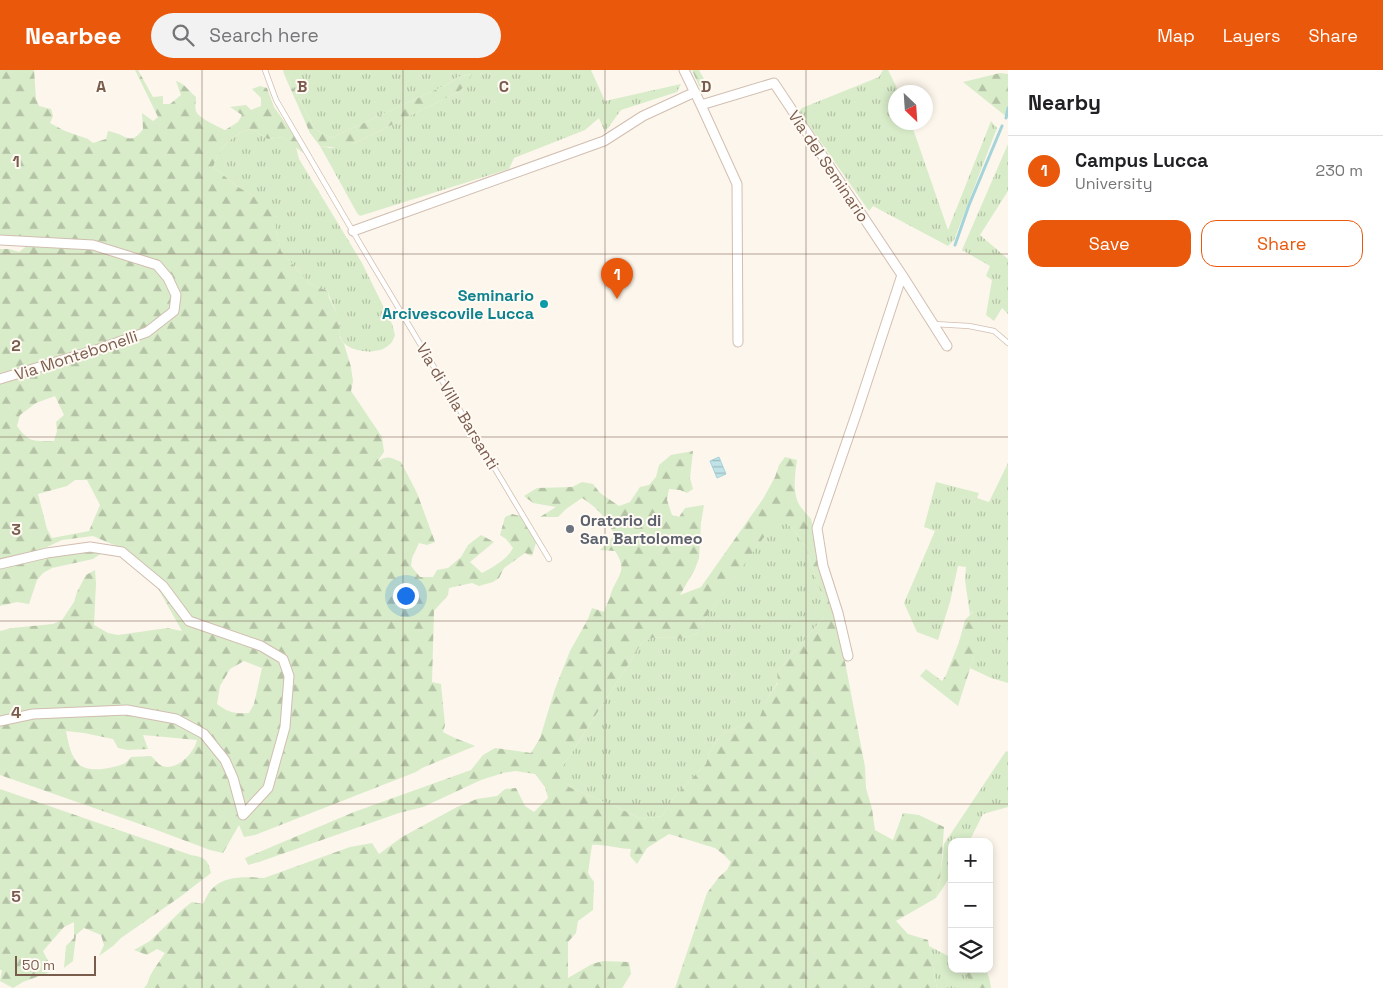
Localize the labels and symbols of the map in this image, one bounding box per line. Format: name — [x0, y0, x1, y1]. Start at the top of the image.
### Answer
text: A — [96, 76, 106, 97]
text: B — [297, 76, 307, 97]
text: C — [499, 76, 509, 97]
text: D — [701, 76, 711, 97]
north arrow — [888, 85, 933, 130]
street label: Via del Seminario — [783, 106, 874, 226]
text: 1 — [12, 151, 20, 172]
pin: 1 — [601, 258, 633, 299]
place label: Seminario Arcivescovile Lucca — [382, 285, 534, 324]
marker: Seminario Arcivescovile Lucca — [538, 298, 550, 310]
street label: Via Montebonelli — [12, 326, 140, 385]
text: 2 — [11, 335, 21, 356]
street label: Via di Villa Barsanti — [411, 339, 504, 474]
place label: Oratorio di San Bartolomeo — [580, 510, 703, 549]
text: 3 — [11, 519, 21, 540]
marker: Oratorio di San Bartolomeo — [564, 523, 576, 535]
your location — [393, 583, 419, 609]
text: 4 — [11, 702, 21, 723]
text: 5 — [11, 886, 21, 907]
scale bar — [15, 953, 96, 976]

